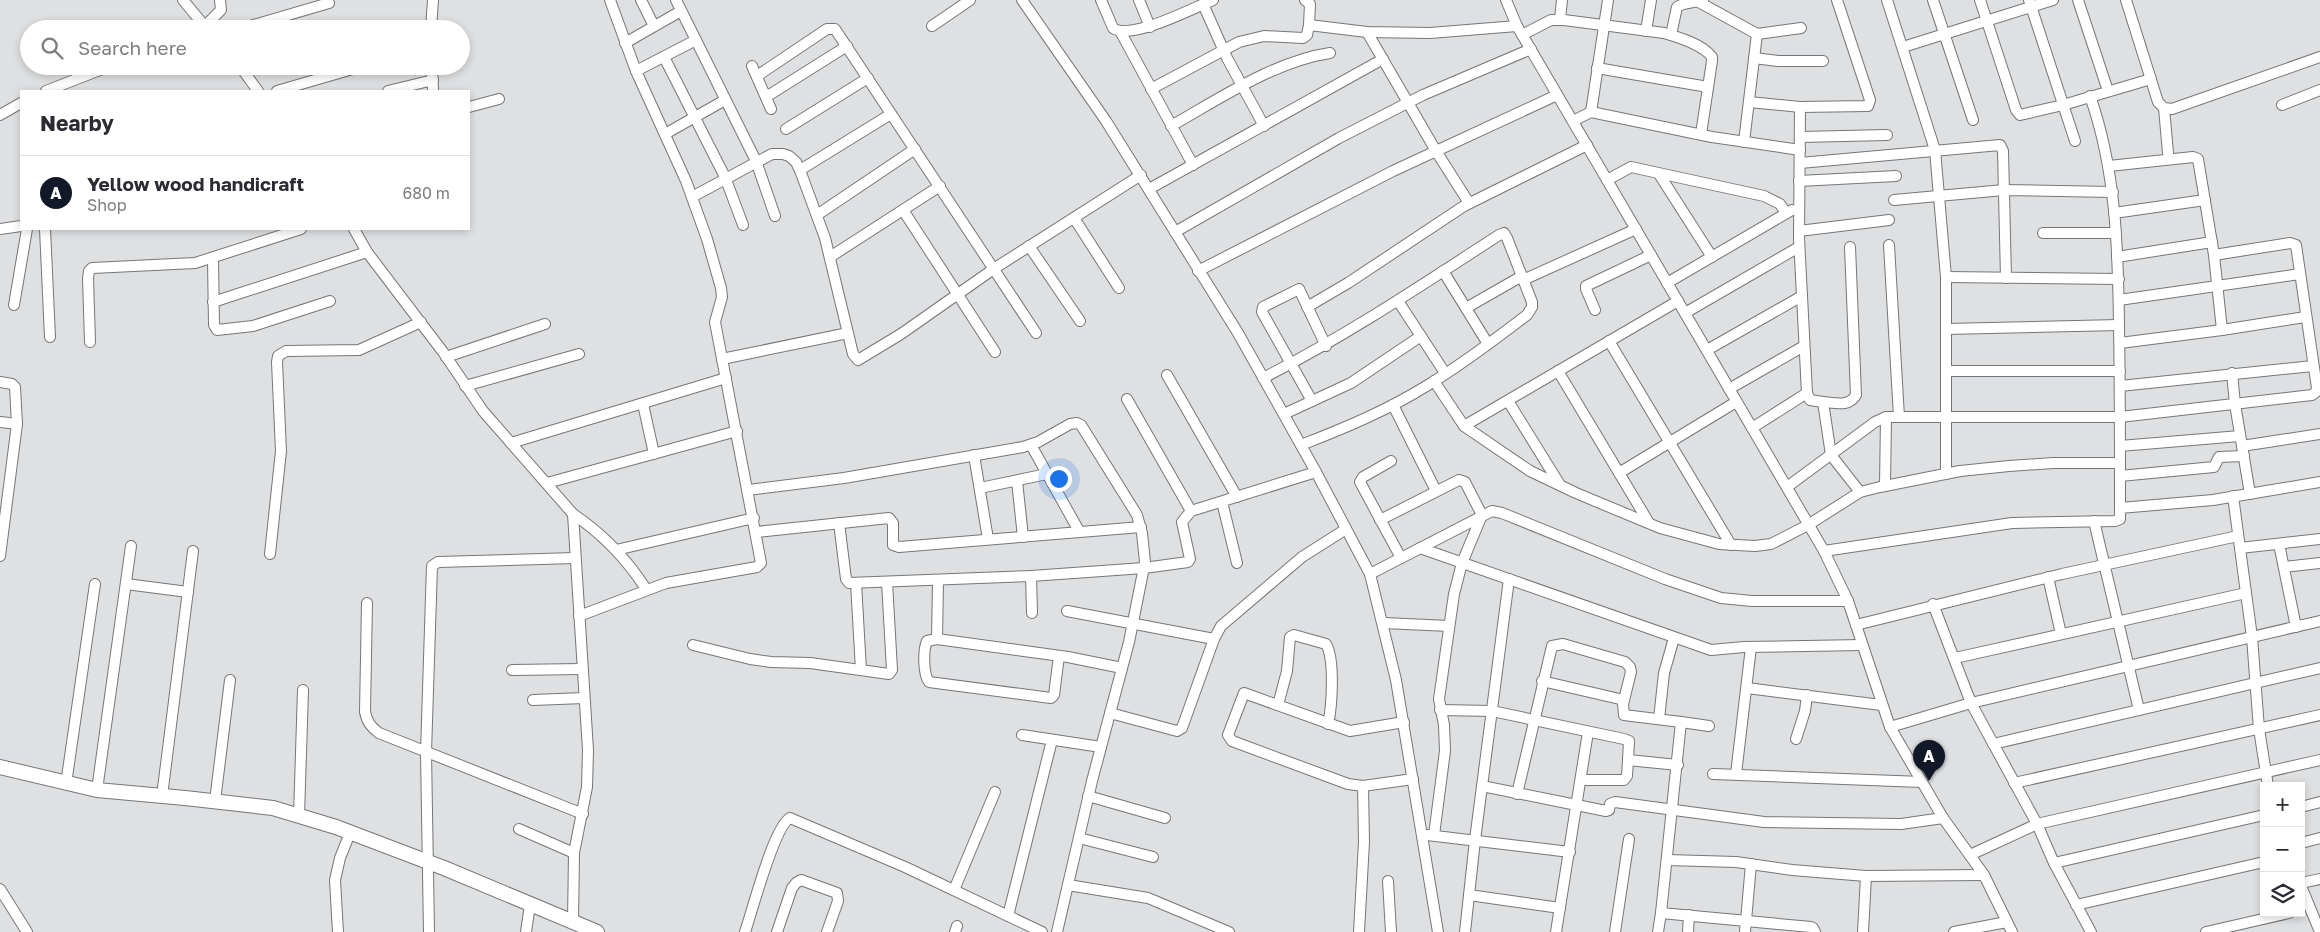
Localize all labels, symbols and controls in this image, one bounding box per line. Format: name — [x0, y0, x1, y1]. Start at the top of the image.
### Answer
search box — [20, 20, 470, 75]
icon: search — [38, 34, 66, 62]
text: Search here — [78, 36, 187, 59]
text: Nearby — [40, 110, 114, 136]
text: Yellow wood handicraft — [87, 172, 304, 195]
text: A — [50, 183, 62, 203]
text: 680 m — [402, 183, 450, 203]
text: Shop — [87, 195, 127, 215]
your location — [1046, 466, 1072, 492]
pin: A — [1913, 740, 1945, 781]
map controls — [2260, 782, 2305, 917]
button: + — [2260, 782, 2305, 827]
button: − — [2260, 827, 2305, 872]
button: layers — [2260, 872, 2305, 917]

